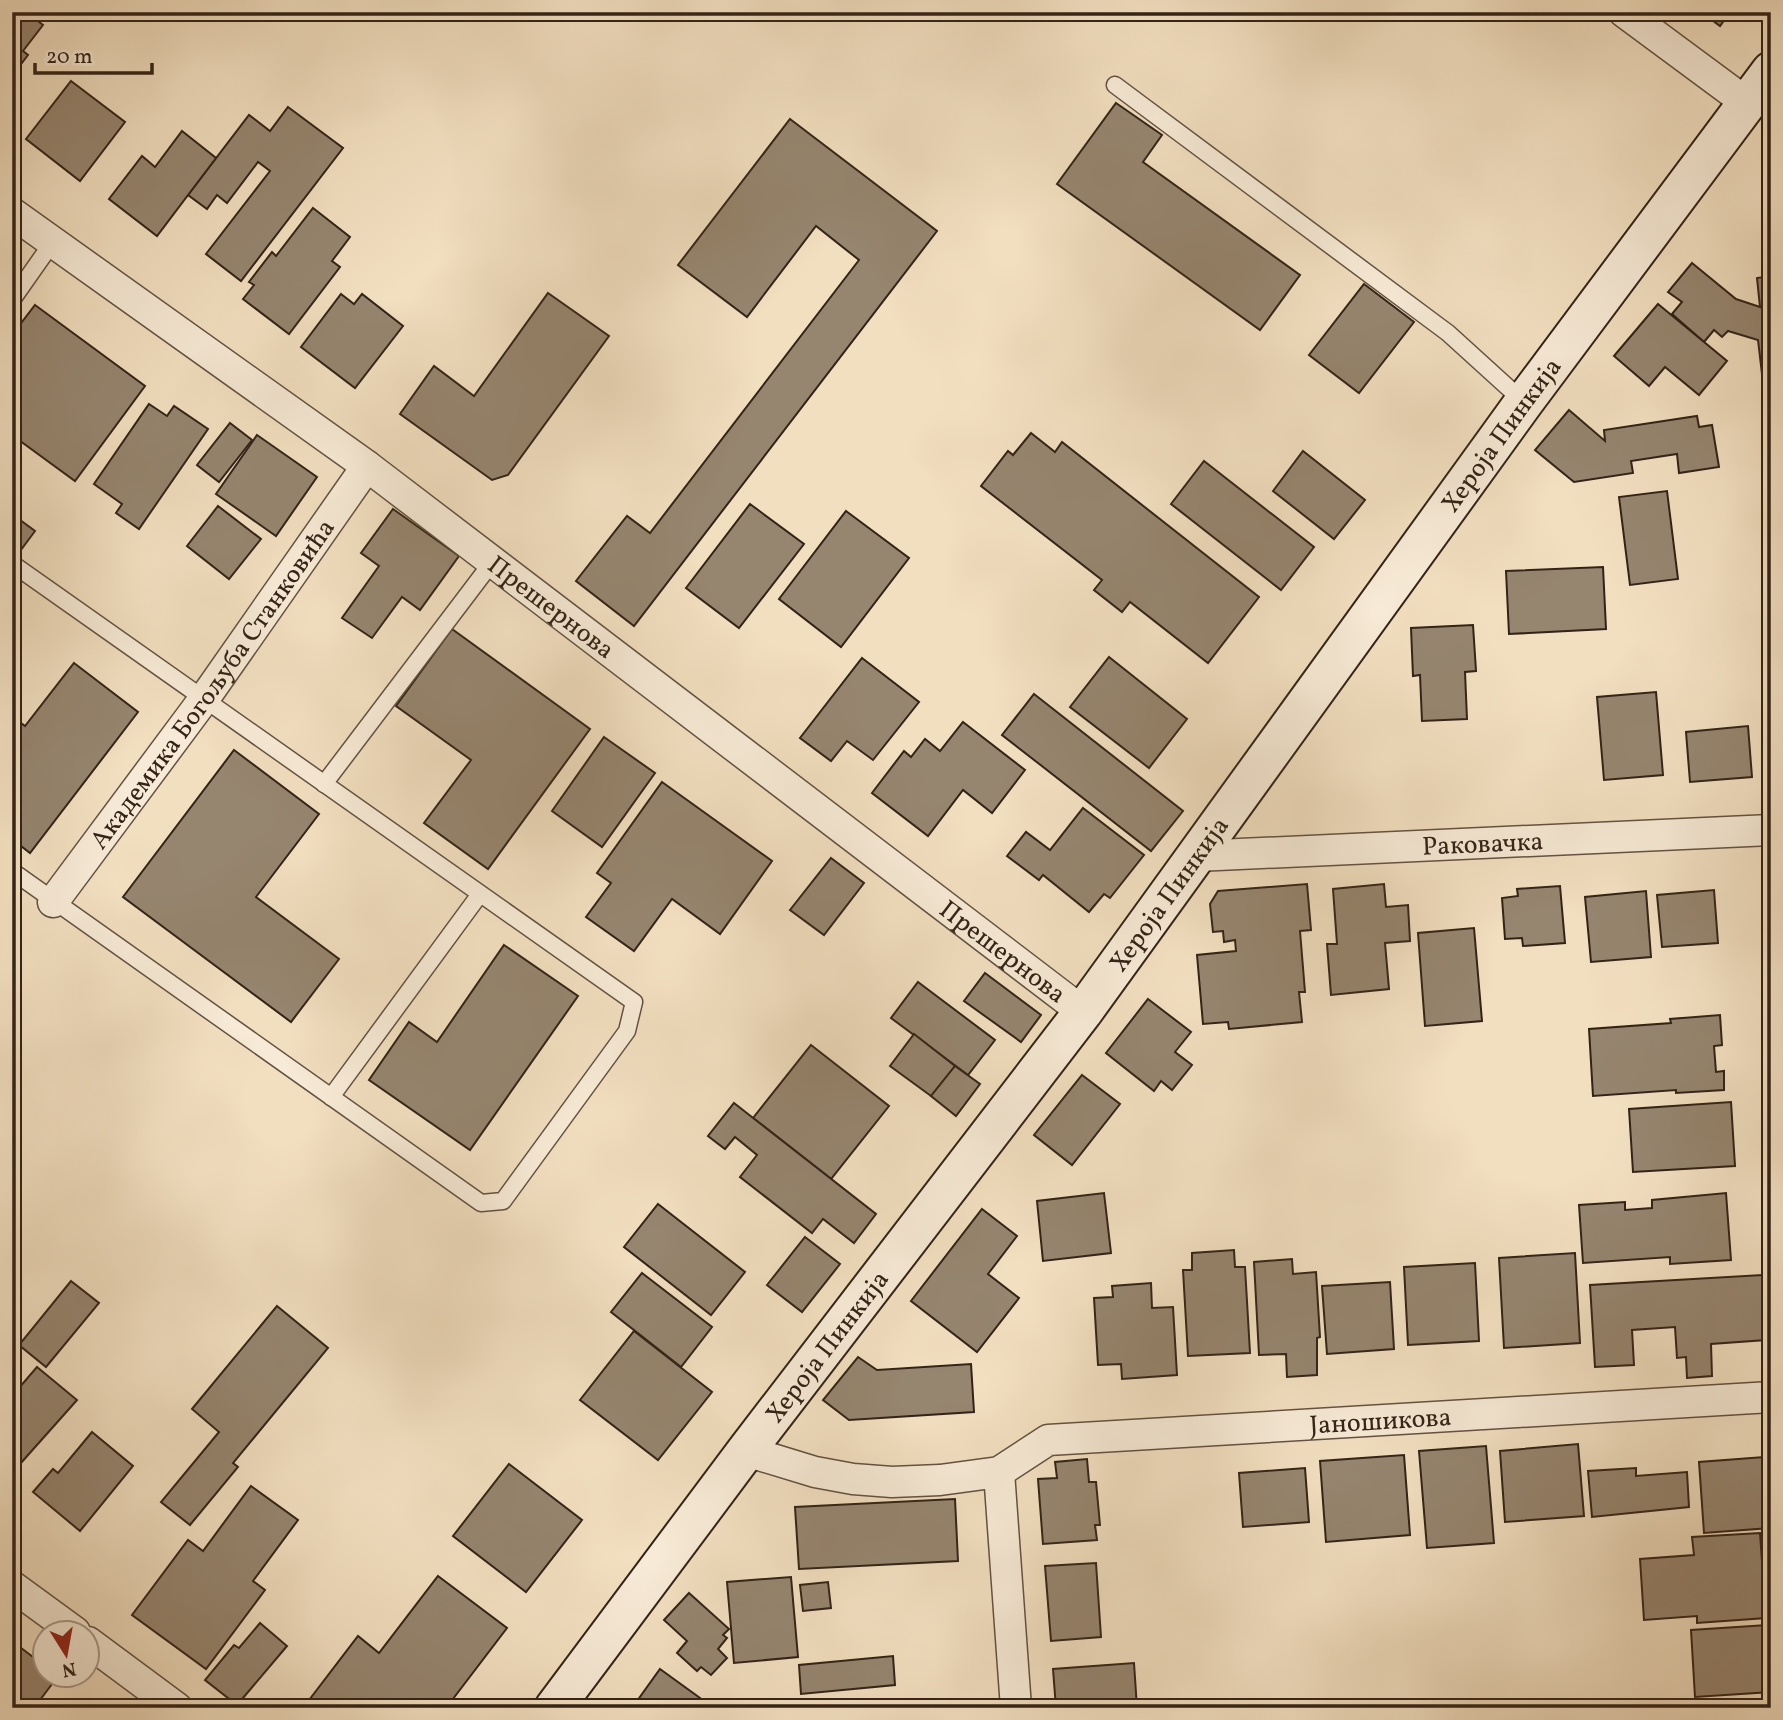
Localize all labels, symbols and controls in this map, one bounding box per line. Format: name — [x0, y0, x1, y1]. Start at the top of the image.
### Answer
scale bar — [35, 32, 152, 76]
text: 20 m — [46, 43, 92, 72]
street label: Хероја Пинкија — [1434, 351, 1571, 521]
street label: Академика Богољуба Станковића — [82, 512, 344, 857]
street label: Прешернова — [479, 548, 621, 668]
street label: Хероја Пинкија — [1102, 810, 1238, 980]
street label: Раковачка — [1421, 824, 1544, 866]
street label: Прешернова — [931, 893, 1073, 1013]
street label: Хероја Пинкија — [758, 1264, 898, 1431]
street label: Јаношикова — [1309, 1400, 1453, 1444]
north arrow — [32, 1618, 102, 1688]
text: N — [59, 1655, 78, 1683]

